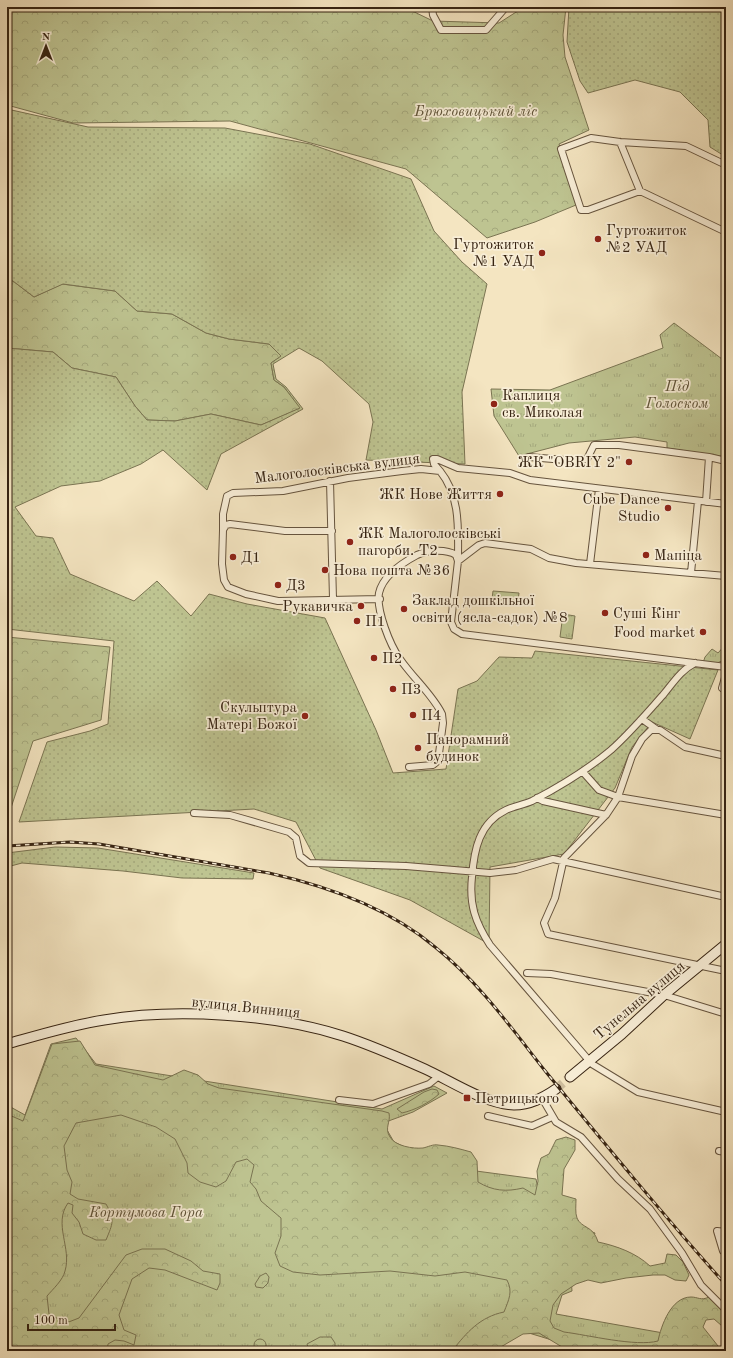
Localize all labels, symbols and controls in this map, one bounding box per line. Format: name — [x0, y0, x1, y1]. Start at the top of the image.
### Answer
north arrow — [26, 26, 66, 66]
text: N — [42, 32, 51, 43]
park label: Брюховицький ліс — [414, 105, 537, 120]
place label: Гуртожиток №2 УАД — [606, 224, 687, 256]
marker: Гуртожиток №2 УАД — [593, 234, 603, 244]
place label: Гуртожиток №1 УАД — [453, 238, 534, 270]
marker: Гуртожиток №1 УАД — [537, 248, 547, 258]
park label: Під Голоском — [644, 380, 709, 412]
place label: Каплиця св. Миколая — [502, 389, 583, 421]
marker: Каплиця св. Миколая — [489, 399, 499, 409]
street label: Малоголосківська вулиця — [254, 452, 421, 487]
place label: ЖК "OBRIY 2" — [518, 456, 621, 471]
marker: ЖК "OBRIY 2" — [624, 457, 634, 467]
place label: ЖК Нове Життя — [379, 488, 492, 503]
marker: ЖК Нове Життя — [495, 489, 505, 499]
place label: Cube Dance Studio — [583, 493, 660, 525]
marker: Cube Dance Studio — [663, 503, 673, 513]
place label: ЖК Малоголосківські пагорби. Т2 — [358, 527, 501, 559]
marker: ЖК Малоголосківські пагорби. Т2 — [345, 537, 355, 547]
place label: Мапіца — [654, 549, 702, 564]
marker: Мапіца — [641, 550, 651, 560]
place label: Д1 — [241, 551, 261, 566]
marker: Д1 — [228, 552, 238, 562]
place label: Нова пошта №36 — [333, 564, 450, 579]
marker: Нова пошта №36 — [320, 565, 330, 575]
place label: Д3 — [286, 579, 306, 594]
marker: Д3 — [273, 580, 283, 590]
place label: Заклад дошкільної освіти (ясла-садок) №8 — [412, 594, 568, 626]
place label: Рукавичка — [282, 600, 354, 615]
marker: Рукавичка — [356, 601, 366, 611]
marker: Заклад дошкільної освіти (ясла-садок) №8 — [399, 604, 409, 614]
place label: Суші Кінг — [613, 607, 680, 622]
marker: Суші Кінг — [600, 608, 610, 618]
place label: П1 — [365, 615, 386, 630]
marker: П1 — [352, 616, 362, 626]
place label: Food market — [614, 626, 695, 641]
marker: Food market — [698, 627, 708, 637]
place label: П2 — [382, 652, 403, 667]
marker: П2 — [369, 653, 379, 663]
place label: П3 — [401, 683, 422, 698]
marker: П3 — [388, 684, 398, 694]
place label: Скульптура Матері Божої — [207, 701, 298, 733]
place label: П4 — [421, 709, 442, 724]
marker: П4 — [408, 710, 418, 720]
marker: Скульптура Матері Божої — [300, 711, 310, 721]
place label: Панорамний будинок — [426, 733, 509, 765]
marker: Панорамний будинок — [413, 743, 423, 753]
street label: Тунельна вулиця — [592, 959, 688, 1043]
street label: вулиця Винниця — [191, 995, 301, 1022]
place label: Петрицького — [475, 1092, 559, 1107]
marker: Петрицького — [462, 1093, 472, 1103]
park label: Кортумова Гора — [88, 1206, 203, 1221]
scale bar — [28, 1306, 115, 1332]
text: 100 m — [34, 1315, 68, 1327]

